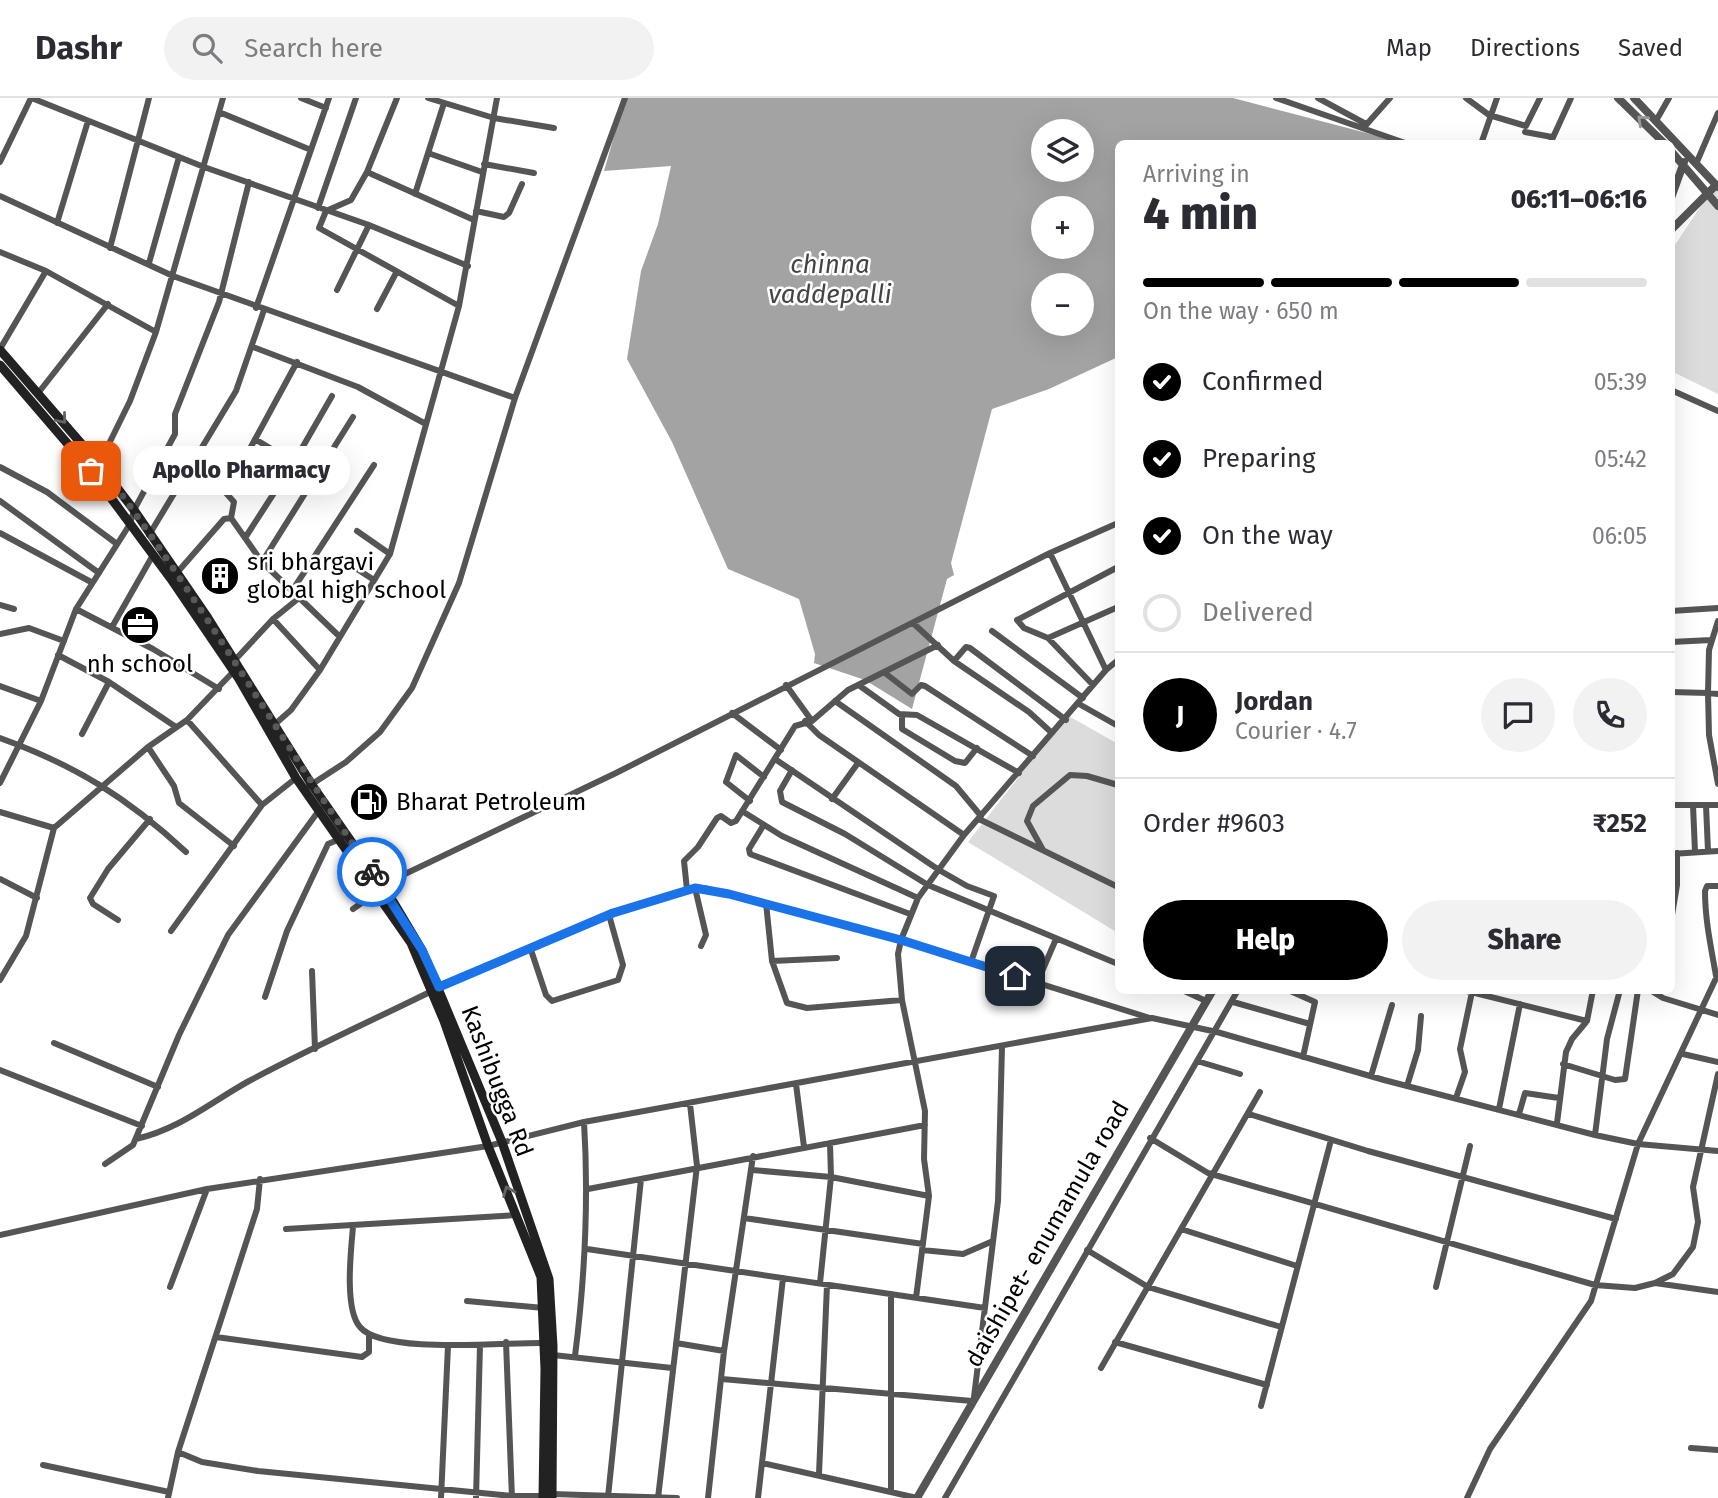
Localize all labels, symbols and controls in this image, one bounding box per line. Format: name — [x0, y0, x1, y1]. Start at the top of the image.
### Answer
search box — [164, 17, 654, 80]
text: Dashr — [35, 28, 122, 68]
icon: search — [188, 29, 226, 67]
text: Search here — [244, 33, 383, 64]
text: Map — [1386, 34, 1432, 62]
text: Directions — [1470, 34, 1580, 62]
text: Saved — [1618, 34, 1683, 62]
one-way arrow — [1637, 116, 1650, 129]
map controls — [1031, 119, 1094, 336]
button: layers — [1031, 119, 1094, 182]
text: Arriving in — [1143, 160, 1250, 188]
text: 06:11–06:16 — [1511, 184, 1647, 215]
text: 4 min — [1143, 186, 1258, 241]
button: + — [1031, 196, 1094, 259]
water label: chinna vaddepalli — [768, 249, 892, 310]
button: − — [1031, 273, 1094, 336]
text: On the way · 650 m — [1143, 297, 1339, 325]
icon: check — [1143, 363, 1181, 401]
text: Confirmed — [1202, 366, 1323, 397]
text: 05:39 — [1594, 368, 1647, 396]
one-way arrow — [54, 411, 66, 424]
icon: check — [1143, 440, 1181, 478]
pin — [61, 441, 121, 501]
text: Preparing — [1202, 443, 1315, 474]
text: 05:42 — [1594, 445, 1647, 473]
callout: Apollo Pharmacy — [133, 446, 350, 496]
icon: bag — [72, 452, 110, 490]
text: Apollo Pharmacy — [153, 456, 330, 484]
icon: check — [1143, 517, 1181, 555]
text: On the way — [1202, 520, 1333, 551]
text: 06:05 — [1592, 522, 1647, 550]
place label: sri bhargavi global high school — [247, 548, 446, 604]
building icon: sri bhargavi global high school — [199, 555, 241, 597]
text: Delivered — [1202, 597, 1314, 628]
office icon: nh school — [119, 604, 161, 646]
place label: nh school — [87, 650, 193, 678]
button: chat — [1481, 678, 1555, 752]
button: phone — [1573, 678, 1647, 752]
text: Jordan — [1235, 686, 1313, 717]
text: J — [1176, 700, 1184, 731]
text: Courier · 4.7 — [1235, 717, 1357, 745]
fuel station icon: Bharat Petroleum — [348, 781, 390, 823]
place label: Bharat Petroleum — [396, 788, 586, 816]
text: Order #9603 — [1143, 808, 1285, 839]
text: ₹252 — [1592, 808, 1647, 839]
courier — [337, 837, 407, 907]
icon: bike — [353, 853, 391, 891]
button: Help — [1143, 900, 1388, 980]
button: Share — [1402, 900, 1647, 980]
pin — [985, 946, 1045, 1006]
icon: home — [996, 957, 1034, 995]
street label: Kashibugga Rd — [455, 1002, 539, 1160]
street label: daishipet- enumamula road — [959, 1096, 1135, 1372]
one-way arrow — [502, 1186, 516, 1198]

